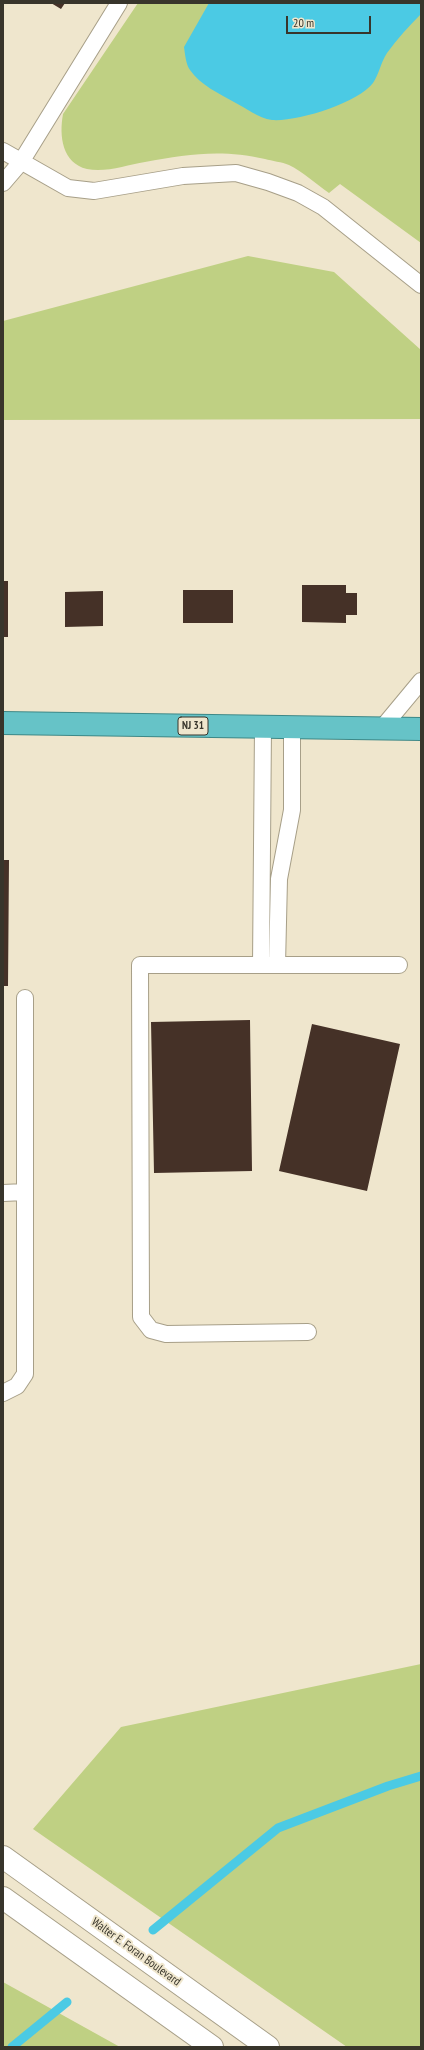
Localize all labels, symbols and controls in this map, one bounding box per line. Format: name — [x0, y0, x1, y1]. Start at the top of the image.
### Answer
scale bar — [288, 8, 373, 34]
text: 20 m — [293, 15, 314, 30]
road number: NJ 31 — [178, 717, 208, 735]
street label: Walter E. Foran Boulevard — [89, 1915, 183, 1989]

